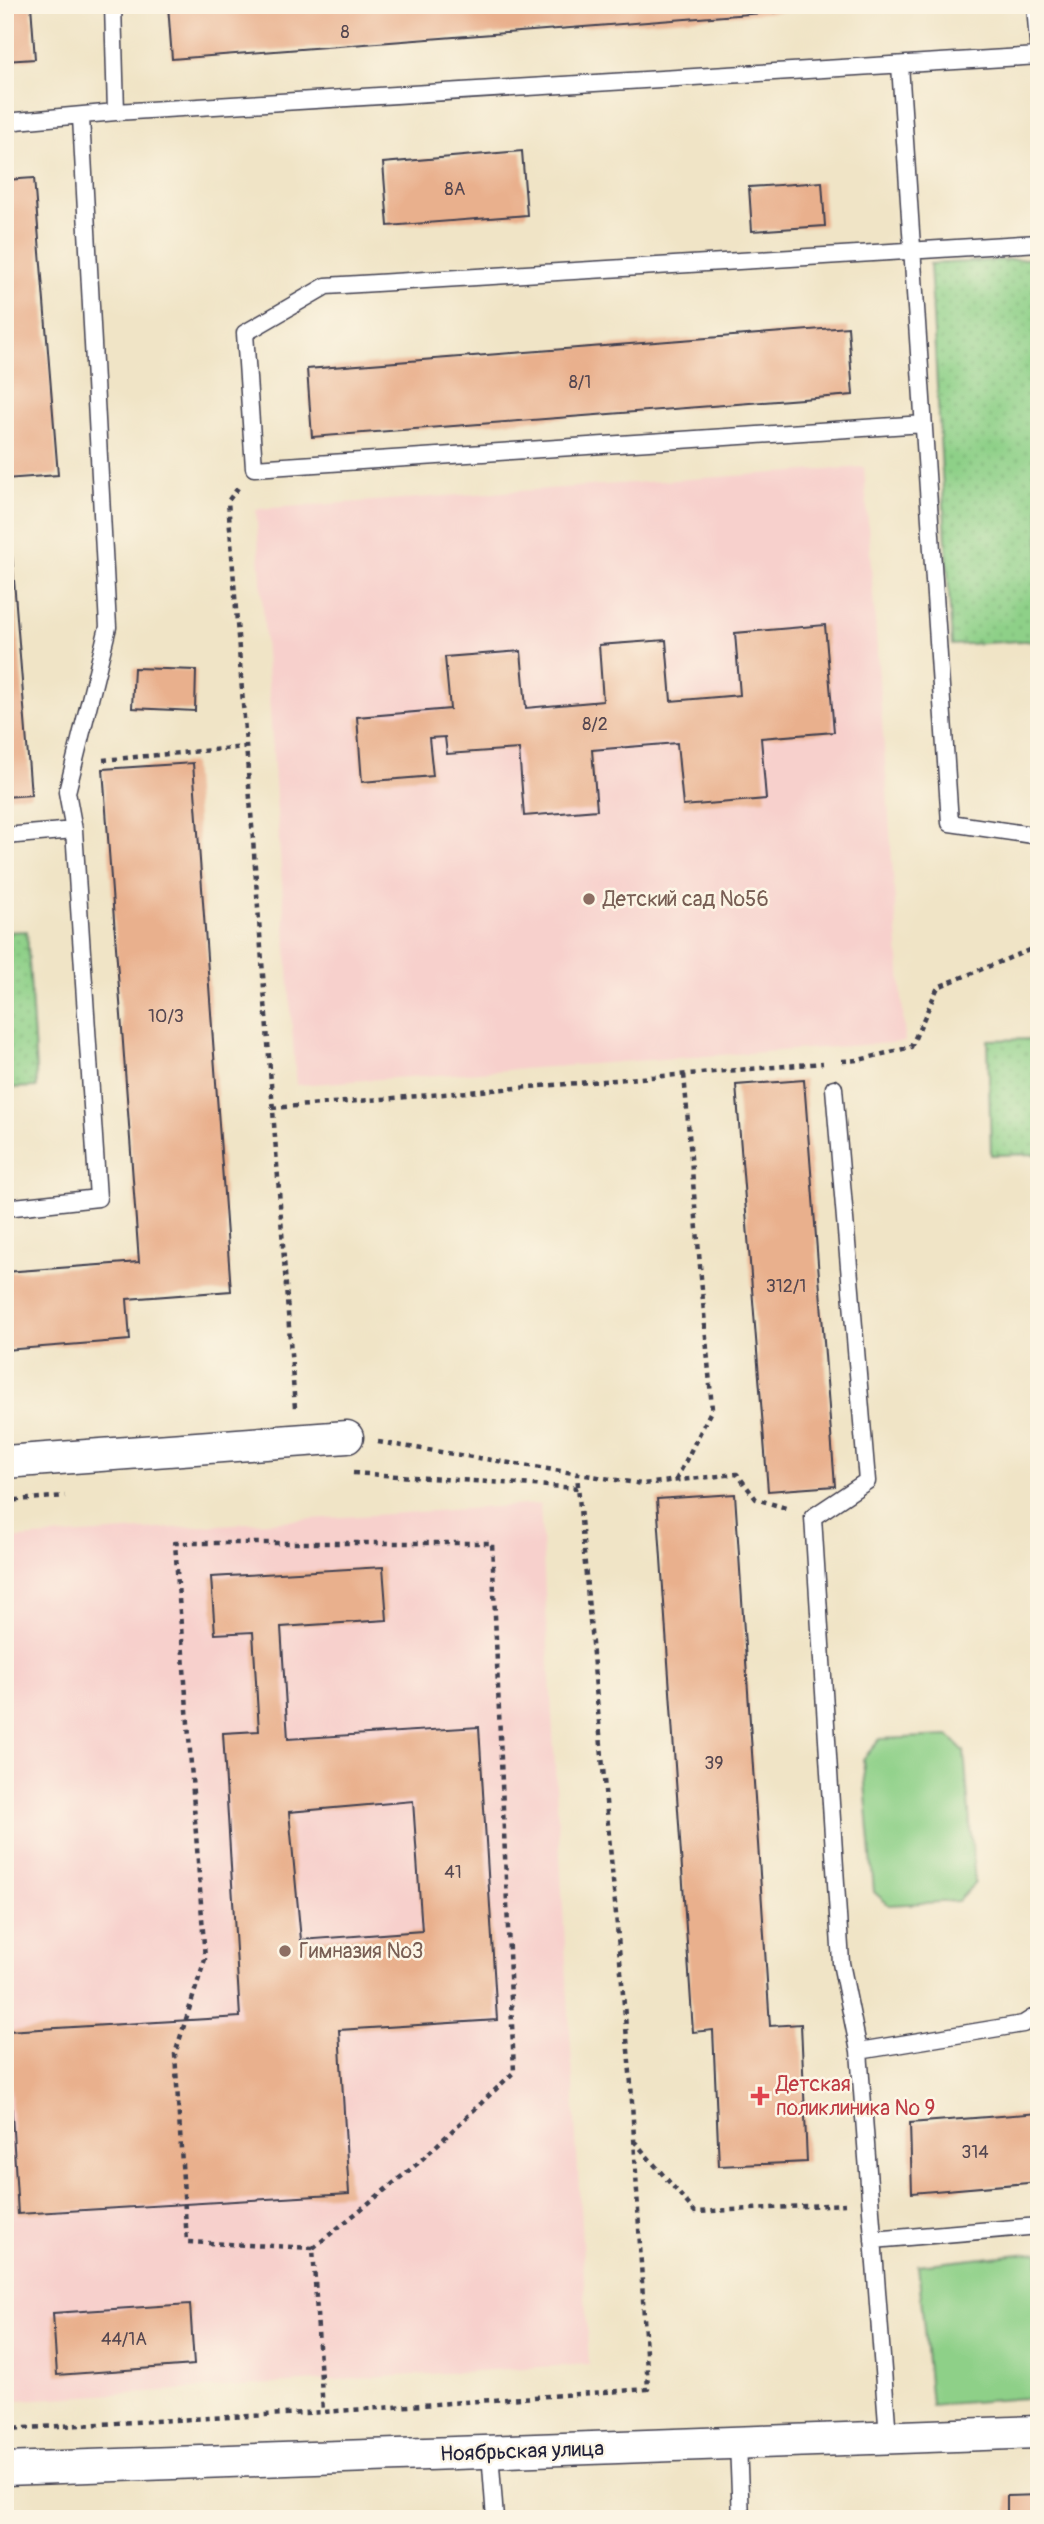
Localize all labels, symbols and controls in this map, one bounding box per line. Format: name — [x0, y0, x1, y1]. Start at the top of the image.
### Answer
house number: 8 — [340, 21, 350, 44]
house number: 8А — [445, 178, 466, 201]
house number: 8/1 — [569, 371, 591, 394]
house number: 8/2 — [582, 713, 608, 736]
place label: Детский сад №56 — [602, 886, 769, 913]
marker: Детский сад №56 — [581, 891, 597, 907]
house number: 10/3 — [148, 1005, 184, 1028]
house number: 312/1 — [766, 1275, 806, 1298]
house number: 39 — [704, 1752, 724, 1775]
house number: 41 — [444, 1861, 462, 1884]
place label: Гимназия №3 — [299, 1938, 424, 1965]
marker: Гимназия №3 — [277, 1943, 293, 1959]
place label: Детская поликлиника № 9 — [775, 2071, 935, 2122]
marker: Детская поликлиника № 9 — [750, 2086, 770, 2106]
house number: 314 — [961, 2141, 989, 2164]
house number: 44/1А — [101, 2328, 147, 2351]
street label: Ноябрьская улица — [440, 2435, 604, 2468]

